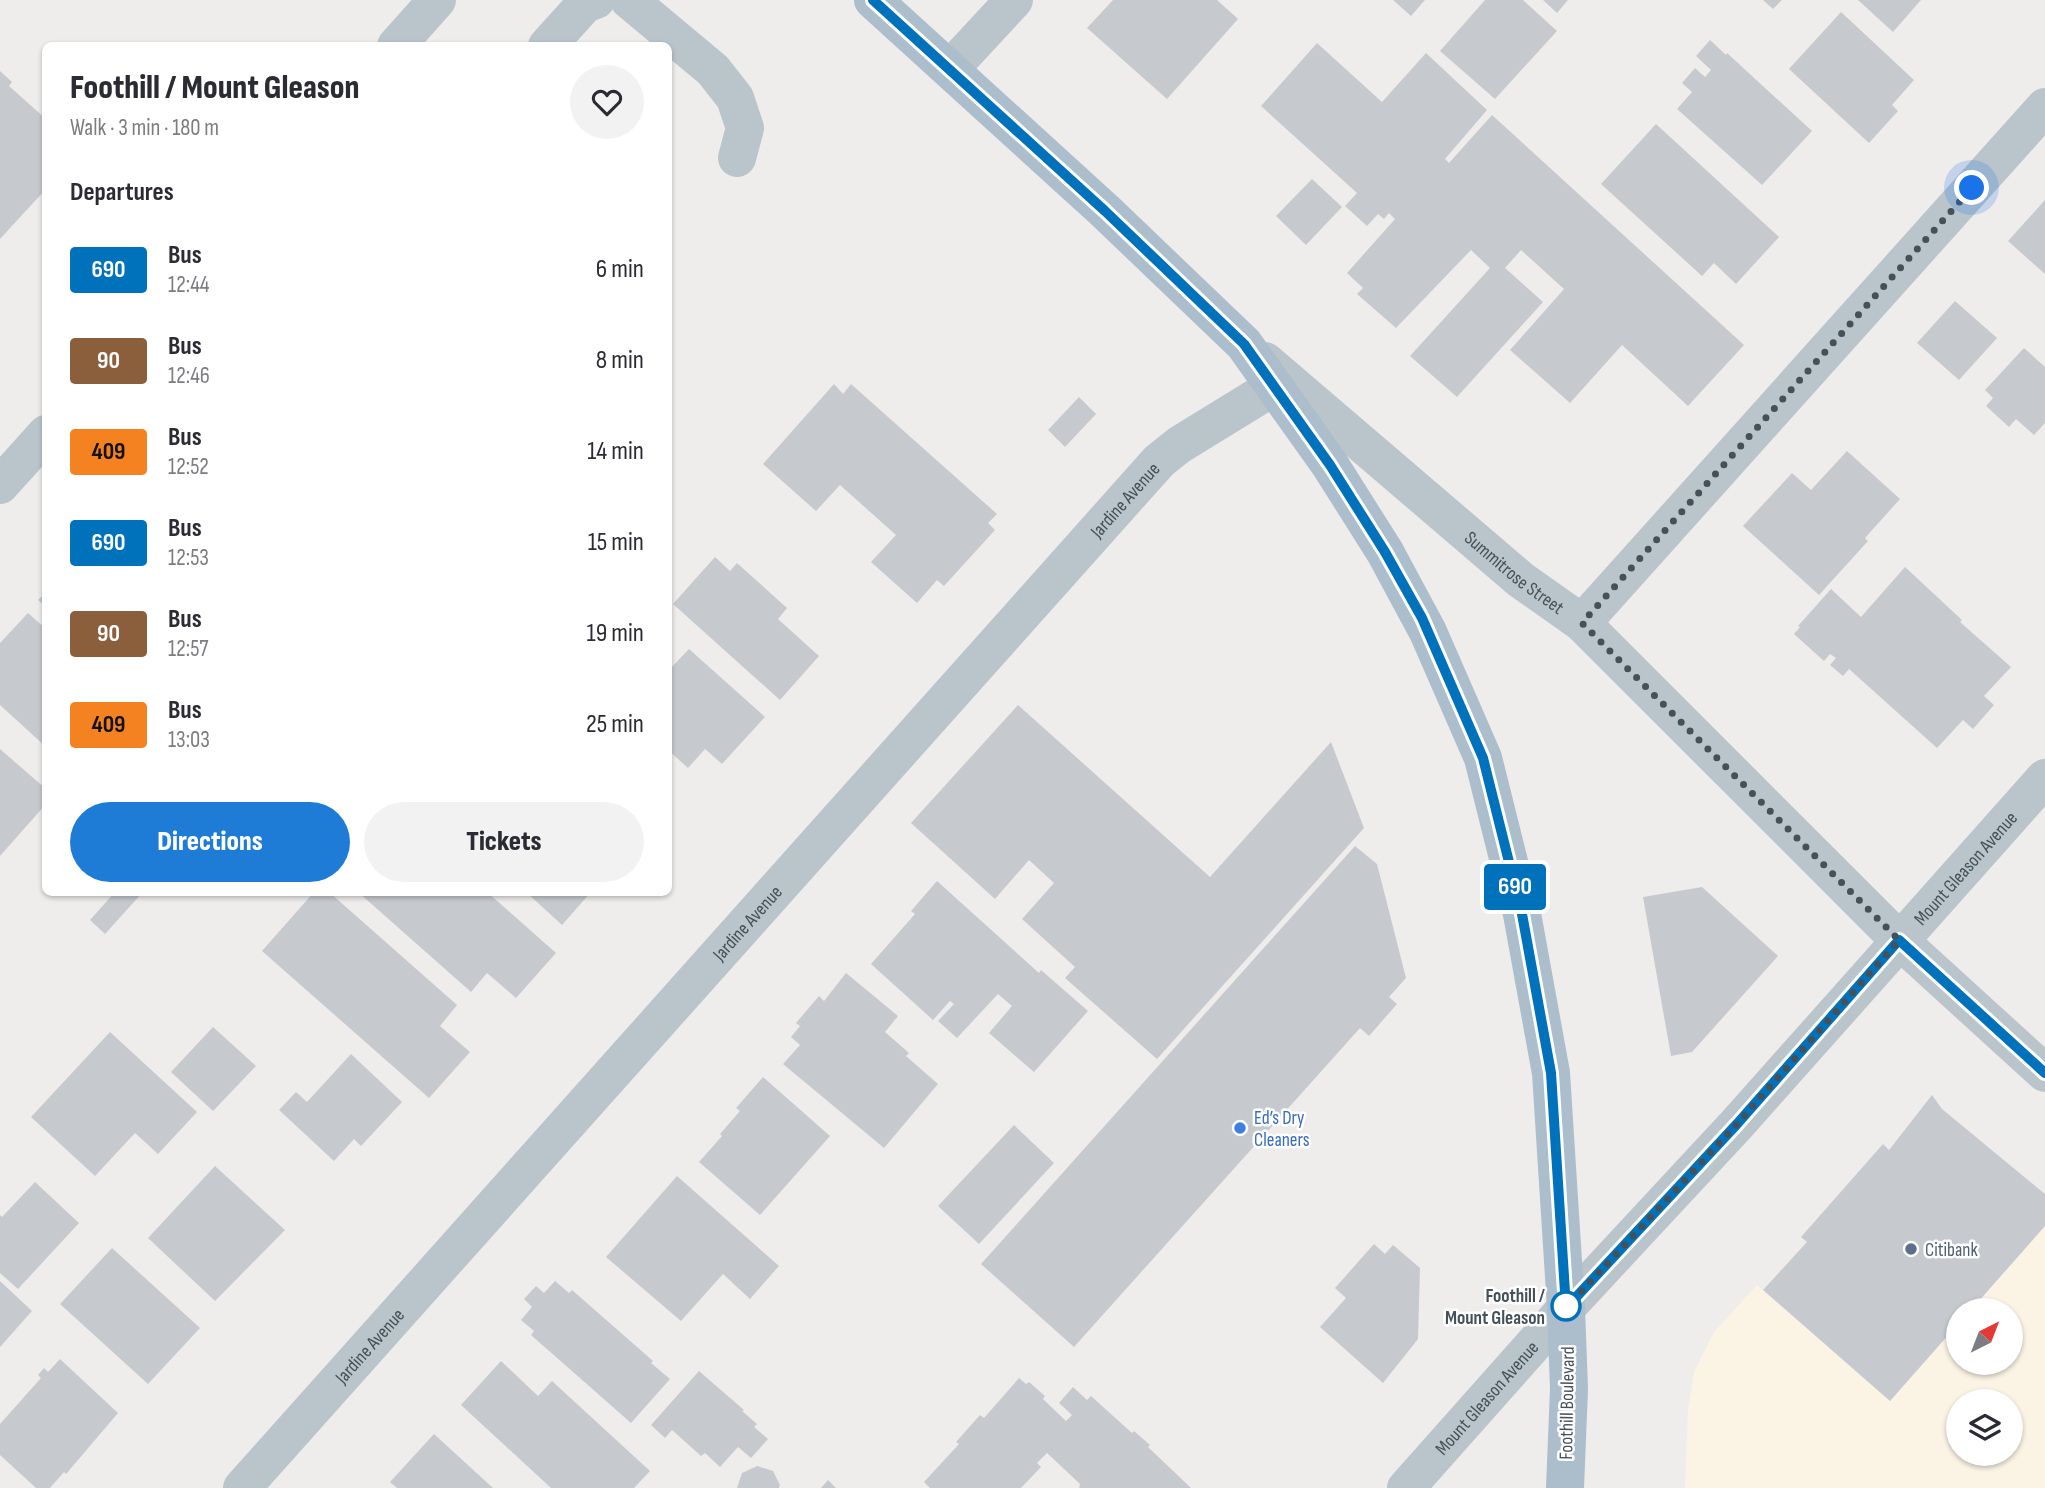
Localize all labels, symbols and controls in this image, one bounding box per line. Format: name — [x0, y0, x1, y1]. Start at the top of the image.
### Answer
button: heart — [570, 65, 644, 139]
text: Foothill / Mount Gleason — [70, 68, 359, 108]
text: Walk · 3 min · 180 m — [70, 114, 219, 142]
your location — [1954, 170, 1989, 205]
text: Departures — [70, 177, 174, 208]
text: Bus — [168, 240, 202, 271]
text: 6 min — [596, 254, 644, 285]
text: 690 — [91, 255, 126, 284]
text: 12:44 — [168, 271, 209, 299]
text: Bus — [168, 331, 202, 362]
text: 8 min — [596, 345, 644, 376]
text: 90 — [97, 346, 120, 375]
text: 12:46 — [168, 362, 210, 390]
text: Bus — [168, 422, 202, 453]
text: 14 min — [587, 436, 644, 467]
text: 409 — [92, 437, 125, 466]
text: 12:52 — [168, 453, 209, 481]
street label: Jardine Avenue — [1085, 458, 1165, 544]
text: Bus — [168, 513, 202, 544]
text: 15 min — [588, 527, 644, 558]
street label: Summitrose Street — [1459, 527, 1568, 620]
text: 690 — [91, 528, 126, 557]
text: 12:53 — [168, 544, 209, 572]
text: Bus — [168, 604, 202, 635]
text: 19 min — [587, 618, 644, 649]
text: 90 — [97, 619, 120, 648]
text: 12:57 — [168, 635, 208, 663]
text: Bus — [168, 695, 202, 726]
text: 25 min — [586, 709, 644, 740]
text: 409 — [92, 710, 125, 739]
text: 13:03 — [168, 726, 210, 754]
button: Directions — [70, 802, 350, 882]
button: Tickets — [364, 802, 644, 882]
street label: Mount Gleason Avenue — [1909, 807, 2023, 930]
line badge: 690 — [1475, 864, 1555, 910]
text: 690 — [1498, 872, 1532, 901]
street label: Jardine Avenue — [708, 881, 788, 967]
place label: Ed’s Dry Cleaners — [1254, 1107, 1310, 1152]
marker: Ed’s Dry Cleaners — [1232, 1120, 1248, 1136]
place label: Citibank — [1925, 1239, 1978, 1262]
marker: Citibank — [1903, 1241, 1919, 1257]
place label: Foothill / Mount Gleason — [1445, 1285, 1546, 1330]
marker: Foothill / Mount Gleason — [1551, 1291, 1581, 1321]
north arrow — [1946, 1298, 2023, 1376]
map controls — [1946, 1298, 2023, 1466]
street label: Jardine Avenue — [330, 1304, 410, 1390]
street label: Mount Gleason Avenue — [1431, 1337, 1544, 1460]
street label: Foothill Boulevard — [1555, 1346, 1580, 1460]
button: layers — [1946, 1389, 2023, 1466]

